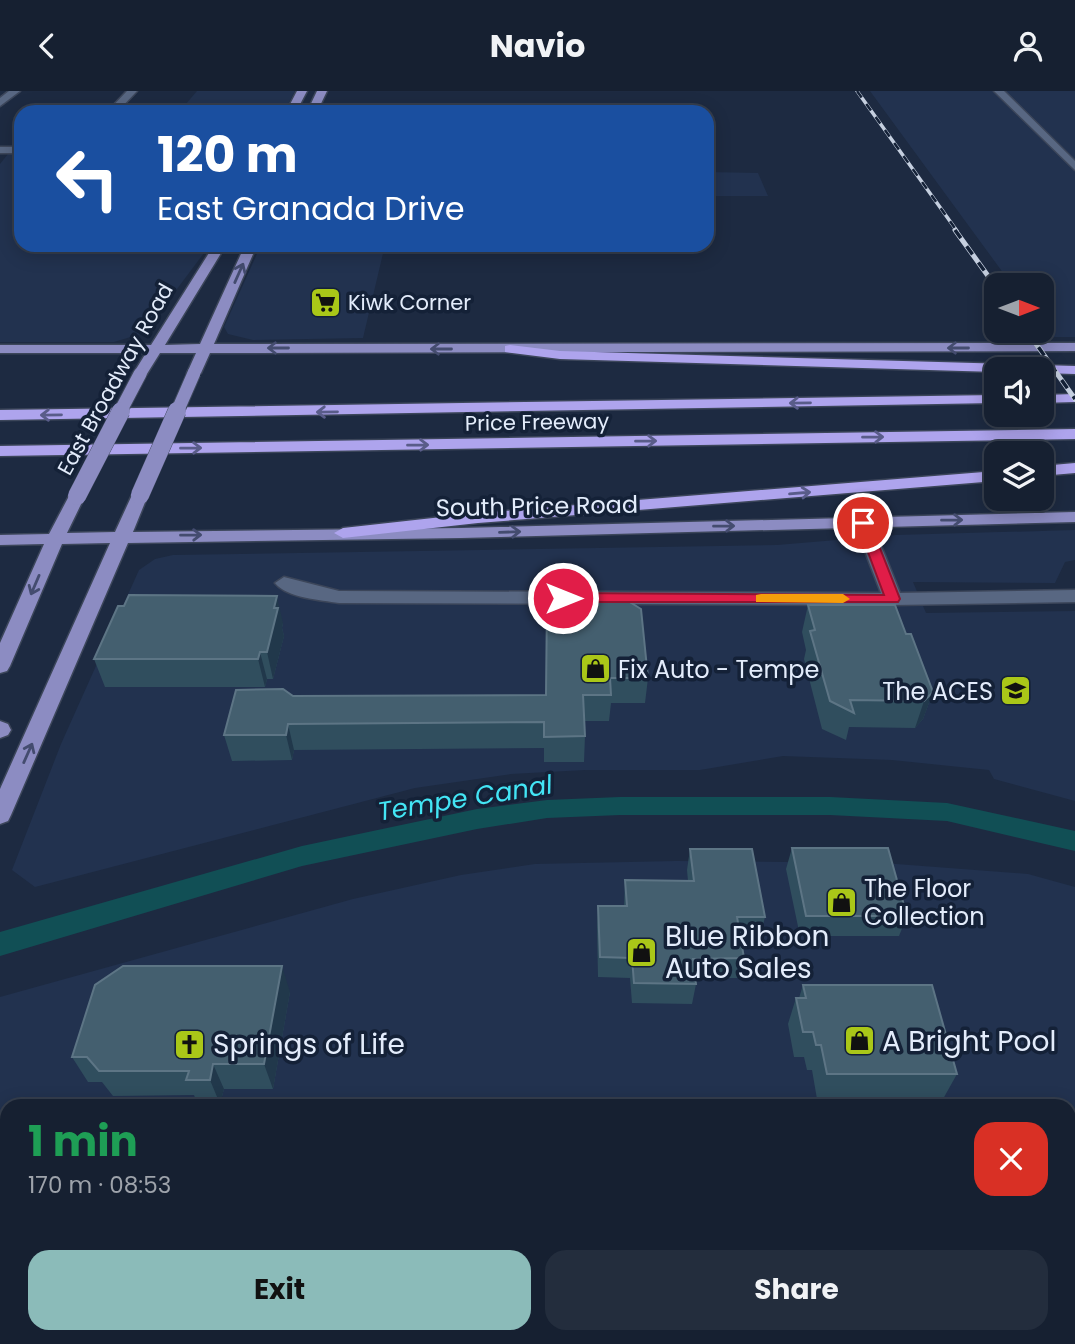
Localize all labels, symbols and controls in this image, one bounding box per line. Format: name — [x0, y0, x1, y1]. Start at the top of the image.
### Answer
text: Navio — [490, 23, 585, 68]
icon: back — [28, 27, 66, 65]
icon: person — [1009, 27, 1047, 65]
text: 120 m — [157, 121, 298, 189]
icon: left — [42, 133, 133, 224]
text: East Granada Drive — [157, 186, 465, 231]
one-way arrow — [233, 263, 246, 284]
north arrow — [984, 273, 1054, 343]
map controls — [984, 273, 1054, 511]
street label: East Broadway Road — [50, 278, 180, 480]
supermarket icon: Kiwk Corner — [308, 285, 342, 319]
place label: Kiwk Corner — [348, 288, 471, 317]
one-way arrow — [267, 341, 290, 355]
one-way arrow — [947, 341, 970, 355]
one-way arrow — [430, 342, 453, 356]
button: sound — [984, 357, 1054, 427]
one-way arrow — [788, 396, 811, 410]
one-way arrow — [316, 405, 339, 418]
street label: Price Freeway — [465, 406, 610, 438]
one-way arrow — [39, 408, 62, 422]
one-way arrow — [861, 430, 884, 444]
one-way arrow — [634, 434, 657, 448]
one-way arrow — [406, 438, 429, 451]
button: layers — [984, 441, 1054, 511]
one-way arrow — [179, 442, 202, 455]
one-way arrow — [788, 486, 811, 499]
street label: South Price Road — [436, 488, 638, 524]
pin — [833, 493, 893, 553]
icon: arrive — [844, 504, 882, 542]
one-way arrow — [940, 514, 963, 527]
one-way arrow — [713, 519, 736, 533]
one-way arrow — [498, 525, 521, 538]
one-way arrow — [179, 528, 202, 542]
position arrow — [526, 561, 600, 635]
one-way arrow — [28, 574, 41, 595]
shop icon: Fix Auto - Tempe — [578, 652, 612, 686]
place label: Fix Auto - Tempe — [618, 653, 819, 686]
school or university icon: The ACES — [999, 674, 1033, 708]
place label: The ACES — [882, 675, 993, 708]
one-way arrow — [22, 743, 35, 764]
water label: Tempe Canal — [375, 766, 556, 830]
place label: The Floor Collection — [864, 872, 985, 933]
shop icon: The Floor Collection — [824, 885, 858, 919]
place label: Blue Ribbon Auto Sales — [665, 917, 829, 988]
shop icon: Blue Ribbon Auto Sales — [625, 935, 659, 969]
place label: A Bright Pool — [882, 1022, 1056, 1061]
shop icon: A Bright Pool — [842, 1024, 876, 1058]
place label: Springs of Life — [213, 1025, 405, 1064]
church icon: Springs of Life — [173, 1027, 207, 1061]
text: 1 min — [28, 1112, 138, 1171]
button: close — [974, 1122, 1048, 1196]
text: 170 m · 08:53 — [28, 1169, 171, 1201]
button: Exit — [28, 1250, 531, 1330]
button: Share — [545, 1250, 1048, 1330]

